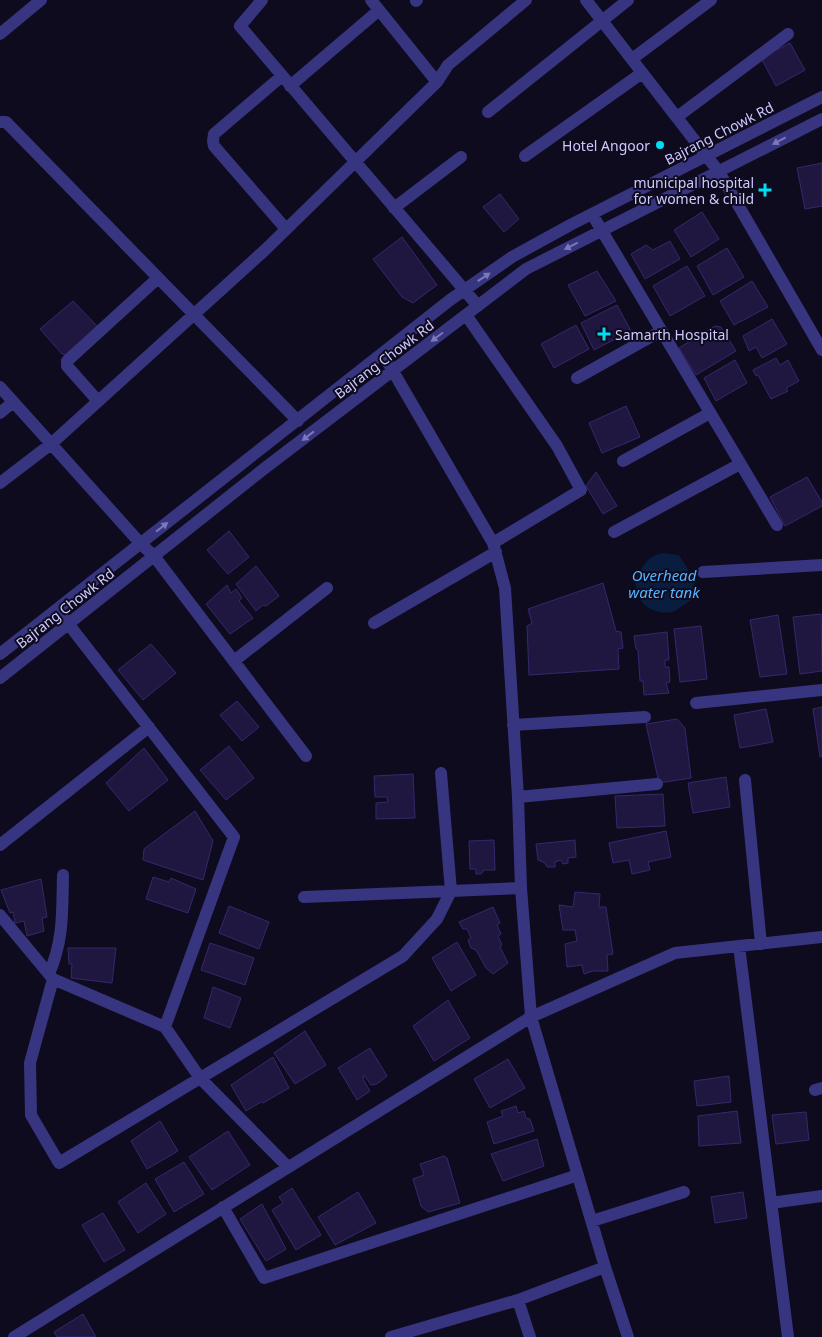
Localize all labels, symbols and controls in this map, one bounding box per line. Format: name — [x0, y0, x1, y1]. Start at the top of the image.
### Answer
street label: Bajrang Chowk Rd — [661, 97, 777, 169]
place label: Hotel Angoor — [562, 136, 650, 155]
one-way arrow — [772, 137, 786, 145]
marker: Hotel Angoor — [654, 139, 666, 151]
place label: municipal hospital for women & child — [633, 173, 754, 208]
marker: municipal hospital for women & child — [758, 183, 772, 197]
one-way arrow — [564, 242, 579, 250]
one-way arrow — [477, 272, 491, 281]
street label: Bajrang Chowk Rd — [330, 315, 438, 403]
place label: Samarth Hospital — [615, 325, 729, 344]
marker: Samarth Hospital — [597, 327, 611, 341]
one-way arrow — [430, 332, 444, 342]
one-way arrow — [302, 430, 315, 441]
one-way arrow — [156, 521, 169, 532]
street label: Bajrang Chowk Rd — [12, 564, 118, 652]
water label: Overhead water tank — [628, 565, 700, 602]

